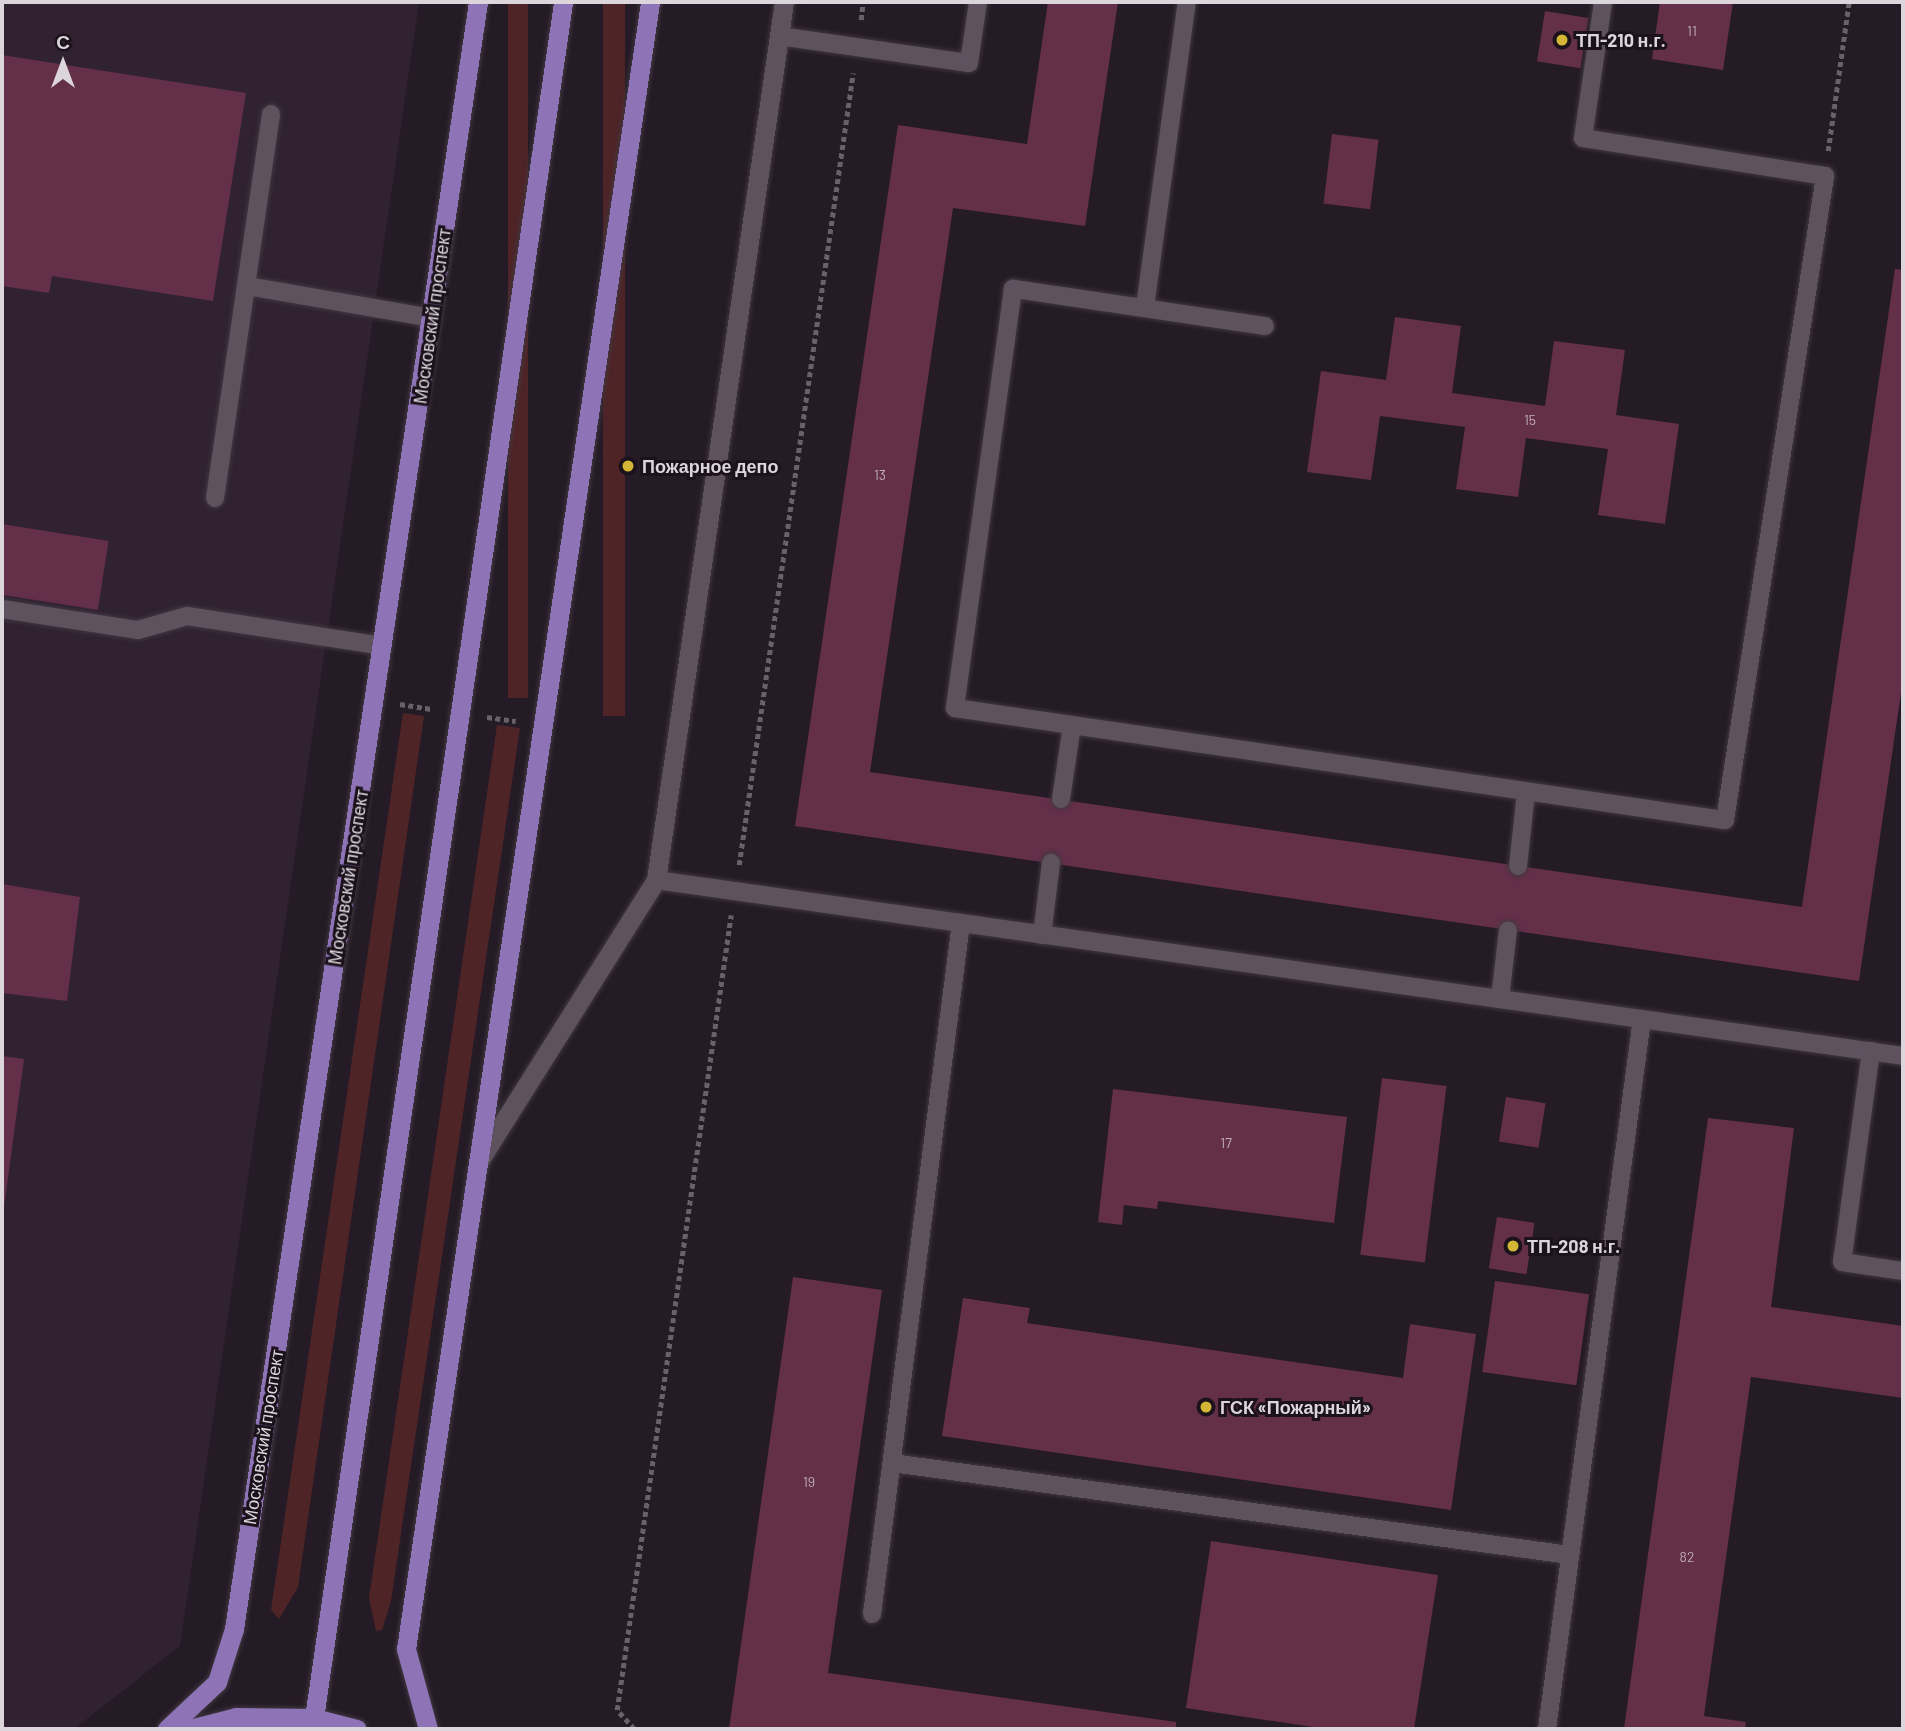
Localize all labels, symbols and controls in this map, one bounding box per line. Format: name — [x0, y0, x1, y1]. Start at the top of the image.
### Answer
house number: 11 — [1687, 23, 1697, 39]
north arrow — [28, 28, 98, 98]
place label: ТП-210 н.г. — [1576, 29, 1666, 51]
text: С — [56, 30, 70, 53]
marker: ТП-210 н.г. — [1554, 32, 1570, 48]
street label: Московский проспект — [409, 227, 455, 405]
house number: 15 — [1524, 412, 1536, 428]
place label: Пожарное депо — [642, 455, 778, 477]
marker: Пожарное депо — [620, 458, 636, 474]
house number: 13 — [874, 467, 886, 483]
street label: Московский проспект — [323, 788, 373, 966]
house number: 17 — [1220, 1135, 1232, 1151]
place label: ТП-208 н.г. — [1527, 1235, 1620, 1257]
marker: ТП-208 н.г. — [1505, 1238, 1521, 1254]
street label: Московский проспект — [238, 1348, 288, 1526]
place label: ГСК «Пожарный» — [1220, 1396, 1371, 1418]
marker: ГСК «Пожарный» — [1198, 1399, 1214, 1415]
house number: 19 — [803, 1474, 815, 1490]
house number: 82 — [1680, 1549, 1694, 1565]

